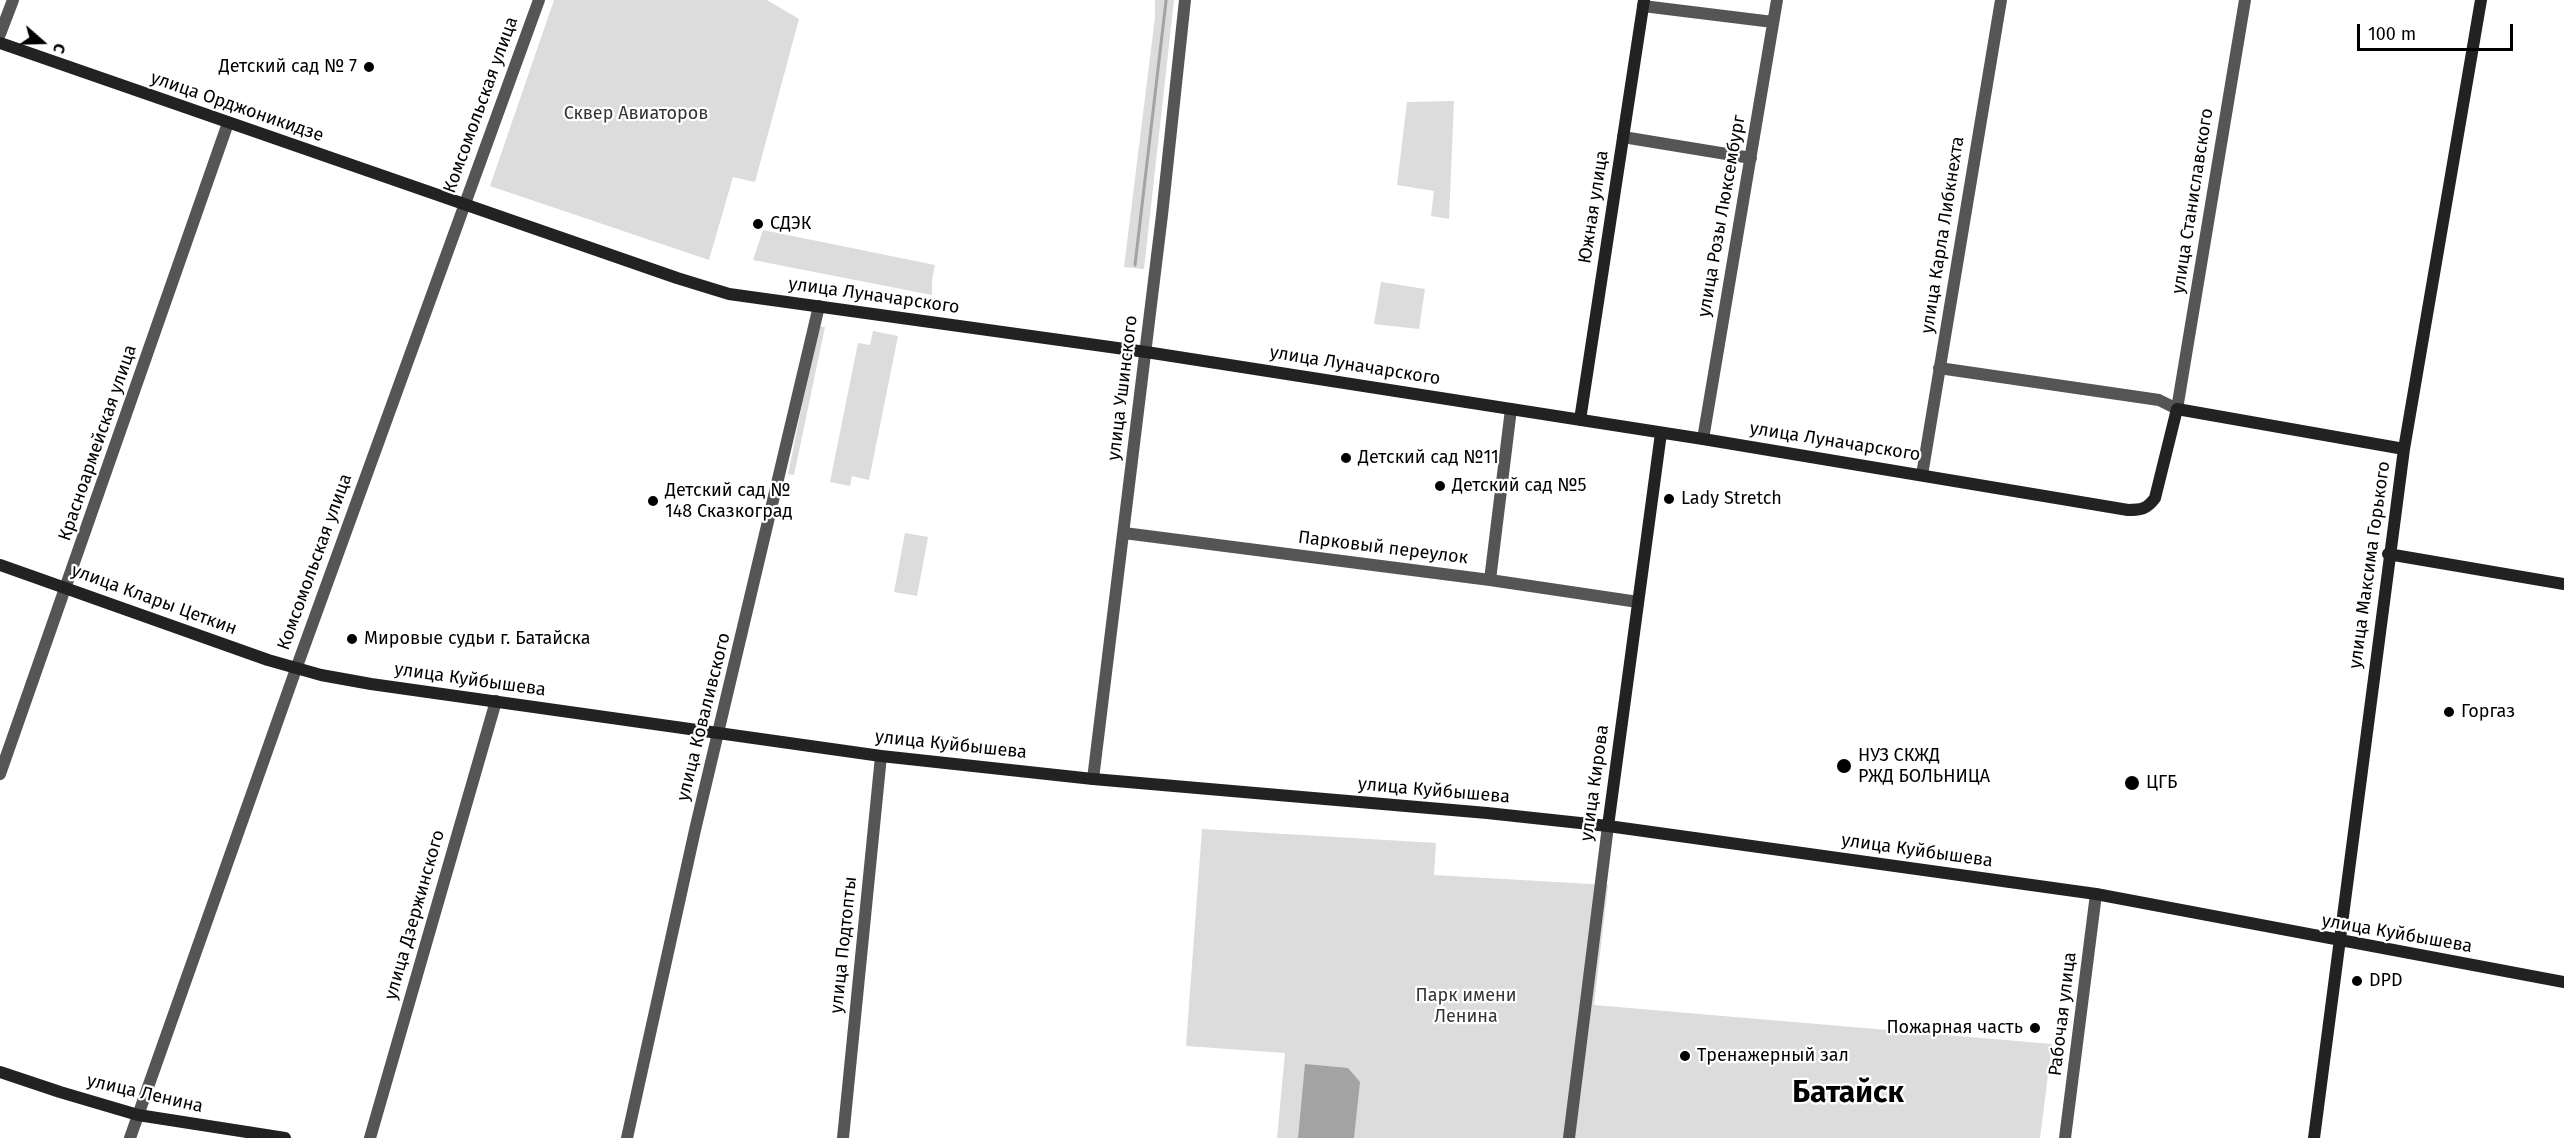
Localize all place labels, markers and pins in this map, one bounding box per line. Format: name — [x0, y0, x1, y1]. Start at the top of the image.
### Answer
place label: Детский сад № 7 — [219, 56, 357, 78]
marker: Детский сад № 7 — [362, 60, 376, 74]
place label: СДЭК — [770, 213, 811, 235]
marker: СДЭК — [751, 217, 765, 231]
place label: Детский сад №11 — [1358, 447, 1499, 469]
marker: Детский сад №11 — [1339, 451, 1353, 465]
place label: Детский сад №5 — [1452, 475, 1587, 497]
marker: Детский сад №5 — [1433, 479, 1447, 493]
place label: Детский сад № 148 Сказкоград — [665, 480, 792, 522]
place label: Lady Stretch — [1681, 488, 1782, 510]
marker: Lady Stretch — [1662, 492, 1676, 506]
marker: Детский сад № 148 Сказкоград — [646, 494, 660, 508]
place label: Мировые судьи г. Батайска — [364, 628, 590, 650]
marker: Мировые судьи г. Батайска — [345, 632, 359, 646]
place label: Горгаз — [2461, 701, 2515, 723]
marker: Горгаз — [2442, 705, 2456, 719]
place label: НУЗ СКЖД РЖД БОЛЬНИЦА — [1858, 745, 1990, 788]
marker: НУЗ СКЖД РЖД БОЛЬНИЦА — [1835, 757, 1853, 775]
place label: ЦГБ — [2146, 772, 2178, 794]
marker: ЦГБ — [2123, 774, 2141, 792]
place label: DPD — [2369, 970, 2403, 992]
marker: DPD — [2350, 974, 2364, 988]
place label: Пожарная часть — [1886, 1017, 2023, 1039]
marker: Пожарная часть — [2028, 1021, 2042, 1035]
place label: Тренажерный зал — [1697, 1045, 1849, 1067]
marker: Тренажерный зал — [1678, 1049, 1692, 1063]

